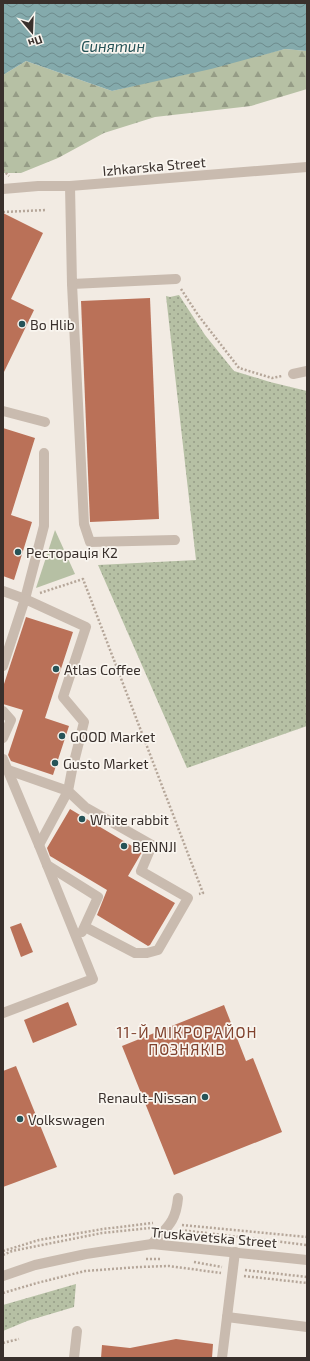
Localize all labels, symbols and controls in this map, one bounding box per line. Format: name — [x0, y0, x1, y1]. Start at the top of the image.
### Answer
north arrow — [12, 12, 52, 52]
text: Пн — [27, 33, 44, 50]
water label: Синятин — [81, 37, 145, 55]
street label: Izhkarska Street — [102, 153, 206, 179]
place label: Bo Hlib — [30, 316, 75, 333]
marker: Bo Hlib — [17, 319, 27, 329]
place label: Ресторація K2 — [26, 544, 118, 561]
marker: Ресторація K2 — [13, 547, 23, 557]
place label: Atlas Coffee — [64, 661, 141, 678]
marker: Atlas Coffee — [51, 664, 61, 674]
place label: GOOD Market — [70, 728, 155, 745]
marker: GOOD Market — [57, 731, 67, 741]
place label: Gusto Market — [63, 755, 149, 772]
marker: Gusto Market — [50, 758, 60, 768]
place label: White rabbit — [90, 811, 169, 828]
marker: White rabbit — [77, 814, 87, 824]
place label: BENNJI — [132, 838, 177, 855]
marker: BENNJI — [119, 841, 129, 851]
district label: 11-Й МІКРОРАЙОН ПОЗНЯКІВ — [117, 1023, 257, 1058]
place label: Renault-Nissan — [98, 1089, 197, 1106]
marker: Renault-Nissan — [200, 1092, 210, 1102]
place label: Volkswagen — [28, 1111, 105, 1128]
marker: Volkswagen — [15, 1114, 25, 1124]
street label: Truskavetska Street — [150, 1223, 278, 1251]

